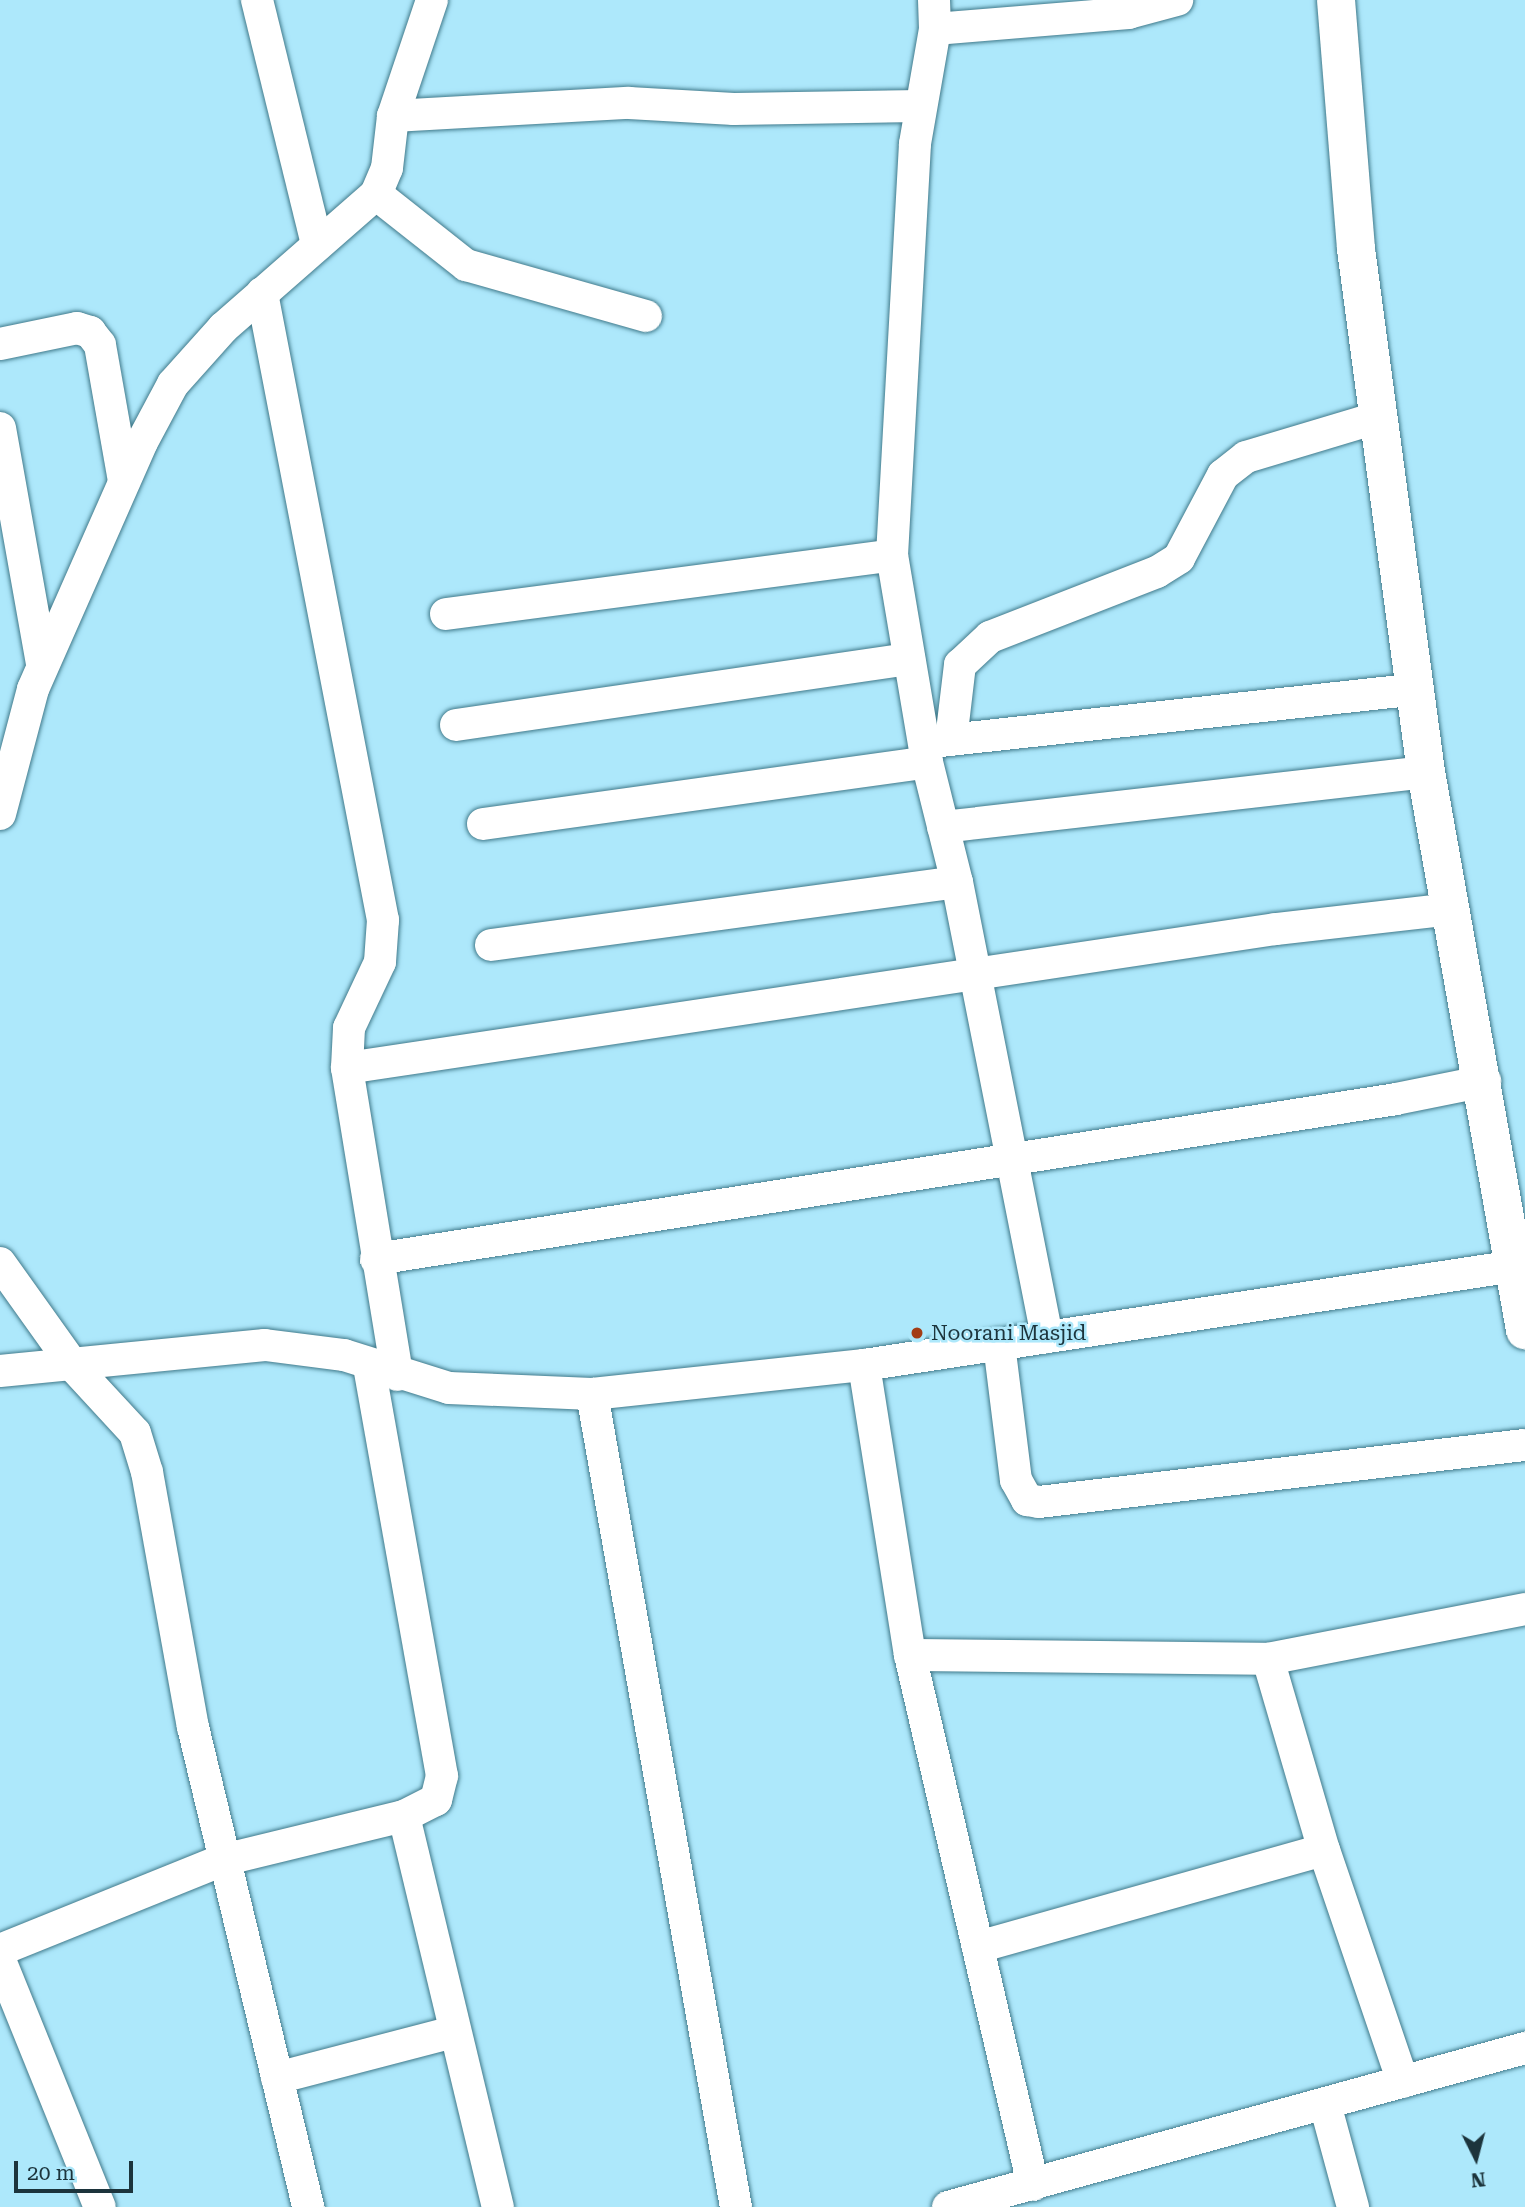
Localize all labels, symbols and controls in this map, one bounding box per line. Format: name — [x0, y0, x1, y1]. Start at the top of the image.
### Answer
place label: Noorani Masjid — [931, 1320, 1086, 1346]
marker: Noorani Masjid — [909, 1325, 925, 1341]
north arrow — [1441, 2123, 1511, 2193]
scale bar — [18, 2148, 136, 2192]
text: 20 m — [27, 2161, 75, 2185]
text: N — [1470, 2167, 1487, 2192]

